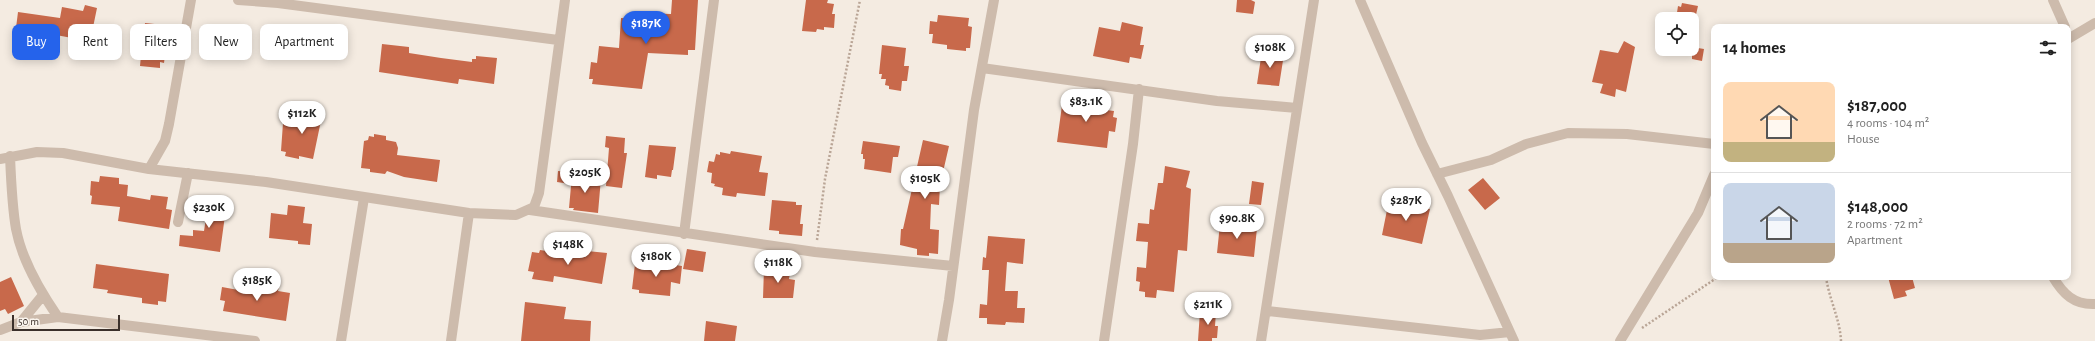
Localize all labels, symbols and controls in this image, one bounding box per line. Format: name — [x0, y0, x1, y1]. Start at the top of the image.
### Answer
pin: $187K — [618, 11, 674, 45]
map controls — [1655, 12, 1699, 56]
button: locate — [1655, 12, 1699, 56]
text: $187K — [631, 17, 661, 30]
chip: Buy — [12, 24, 60, 60]
chip: Rent — [68, 24, 122, 60]
chip: Filters — [130, 24, 191, 60]
chip: New — [199, 24, 252, 60]
chip: Apartment — [260, 24, 348, 60]
pin: $108K — [1242, 35, 1298, 69]
icon: filters — [2037, 37, 2059, 59]
text: 14 homes — [1723, 39, 1786, 56]
text: $108K — [1254, 41, 1286, 54]
pin: $83.1K — [1053, 89, 1119, 123]
text: $83.1K — [1069, 95, 1103, 108]
text: $187,000 — [1847, 97, 1907, 114]
icon: home — [1755, 98, 1803, 146]
pin: $112K — [274, 101, 330, 135]
text: $112K — [288, 107, 316, 120]
text: 4 rooms · 104 m² — [1847, 117, 1929, 130]
text: House — [1847, 133, 1879, 146]
pin: $205K — [557, 160, 613, 194]
text: $205K — [569, 166, 601, 179]
pin: $105K — [897, 166, 953, 200]
text: $105K — [910, 172, 940, 185]
pin: $287K — [1378, 188, 1434, 222]
text: $287K — [1390, 194, 1422, 207]
pin: $230K — [181, 195, 237, 229]
text: $148,000 — [1847, 198, 1908, 215]
icon: home — [1755, 199, 1803, 247]
text: $230K — [193, 201, 225, 214]
pin: $90.8K — [1204, 206, 1270, 240]
text: $90.8K — [1219, 212, 1255, 225]
text: 2 rooms · 72 m² — [1847, 218, 1923, 231]
pin: $148K — [540, 232, 596, 266]
text: Apartment — [1847, 234, 1902, 247]
text: $148K — [552, 238, 584, 251]
pin: $180K — [628, 244, 684, 278]
text: $180K — [640, 250, 672, 263]
pin: $118K — [750, 250, 806, 284]
text: $118K — [763, 256, 793, 269]
pin: $185K — [229, 268, 285, 302]
text: $185K — [242, 274, 272, 287]
pin: $211K — [1180, 292, 1236, 326]
text: $211K — [1194, 298, 1222, 311]
scale bar — [12, 313, 120, 332]
text: 50 m — [18, 316, 39, 327]

